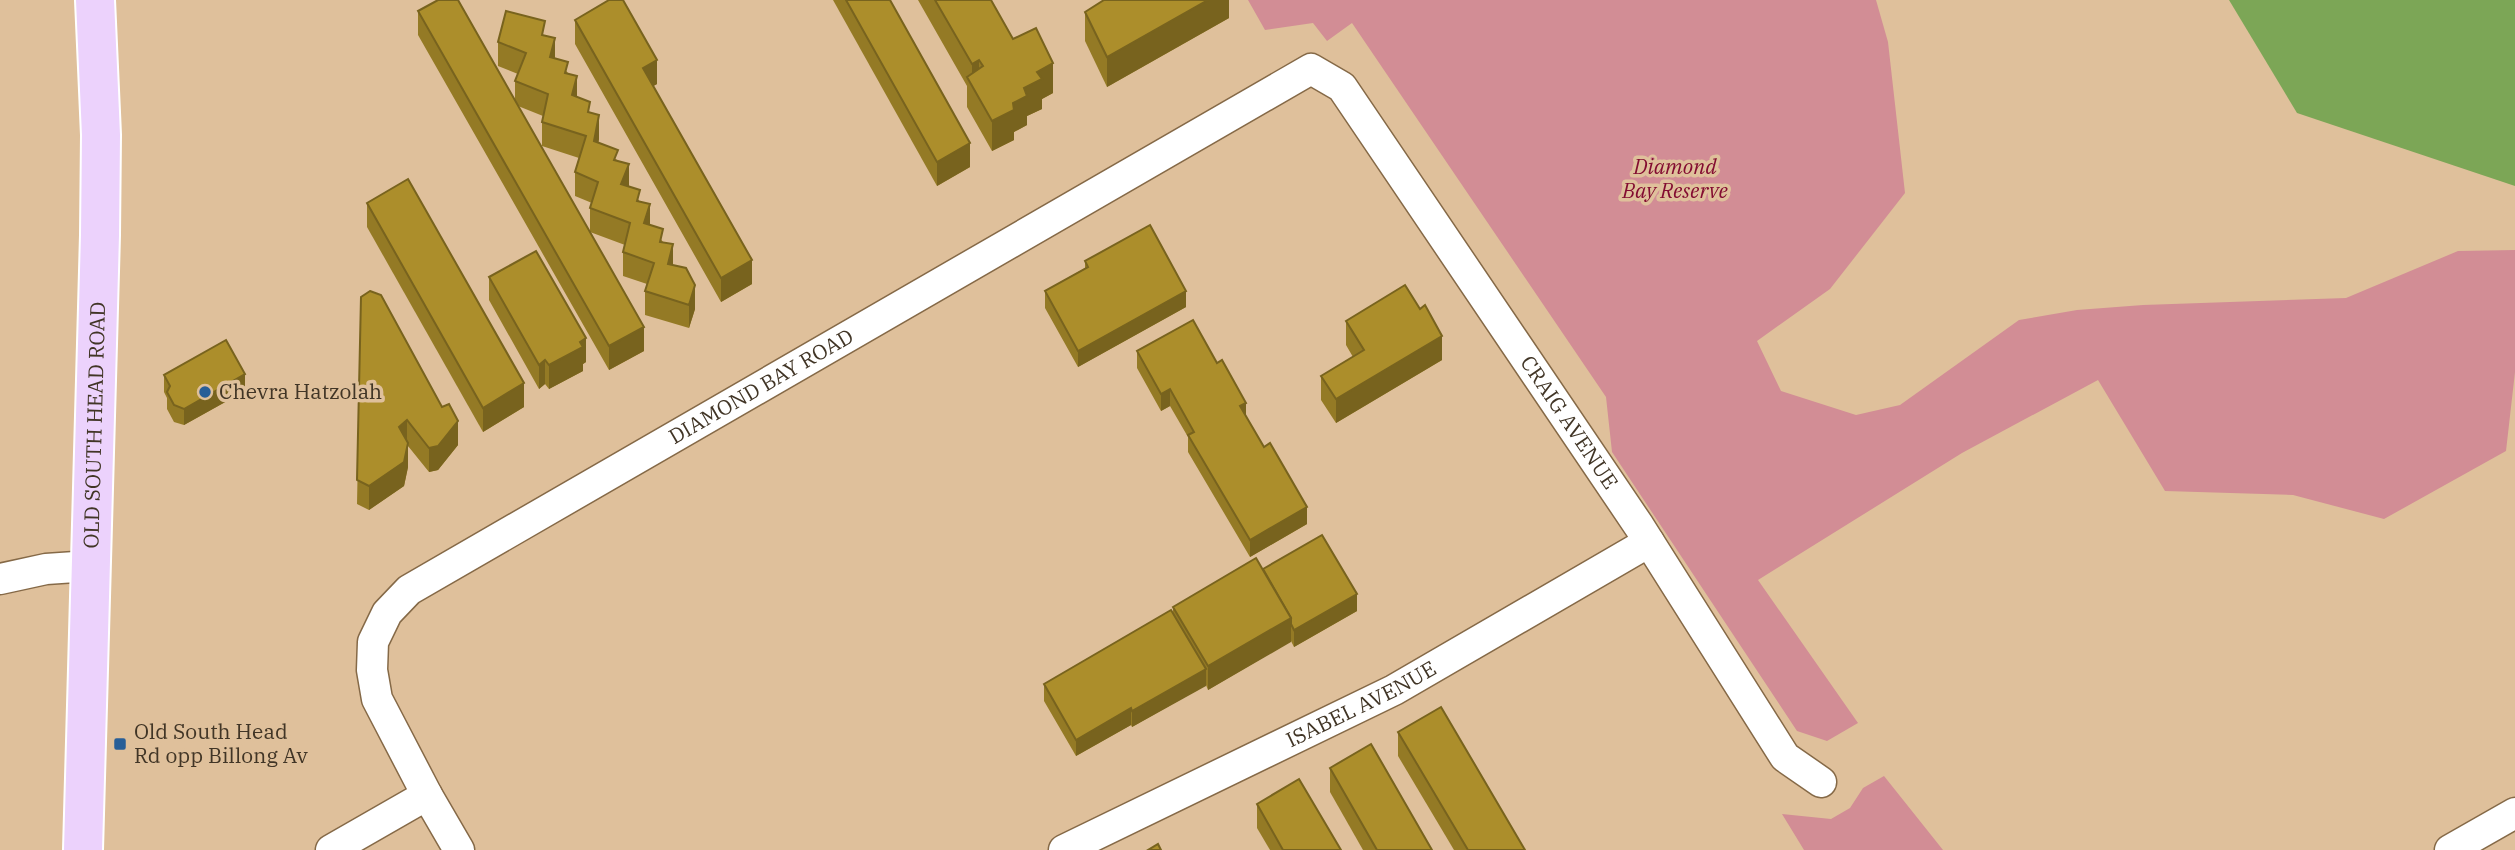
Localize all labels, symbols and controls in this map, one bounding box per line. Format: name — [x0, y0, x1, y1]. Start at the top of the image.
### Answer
park label: Diamond Bay Reserve — [1621, 152, 1729, 204]
street label: OLD SOUTH HEAD ROAD — [76, 301, 111, 549]
street label: DIAMOND BAY ROAD — [663, 321, 858, 450]
street label: CRAIG AVENUE — [1515, 350, 1625, 494]
place label: Chevra Hatzolah — [219, 377, 382, 405]
marker: Chevra Hatzolah — [197, 384, 213, 400]
street label: ISABEL AVENUE — [1281, 654, 1441, 753]
place label: Old South Head Rd opp Billong Av — [134, 717, 309, 769]
marker: Old South Head Rd opp Billong Av — [112, 736, 128, 752]

